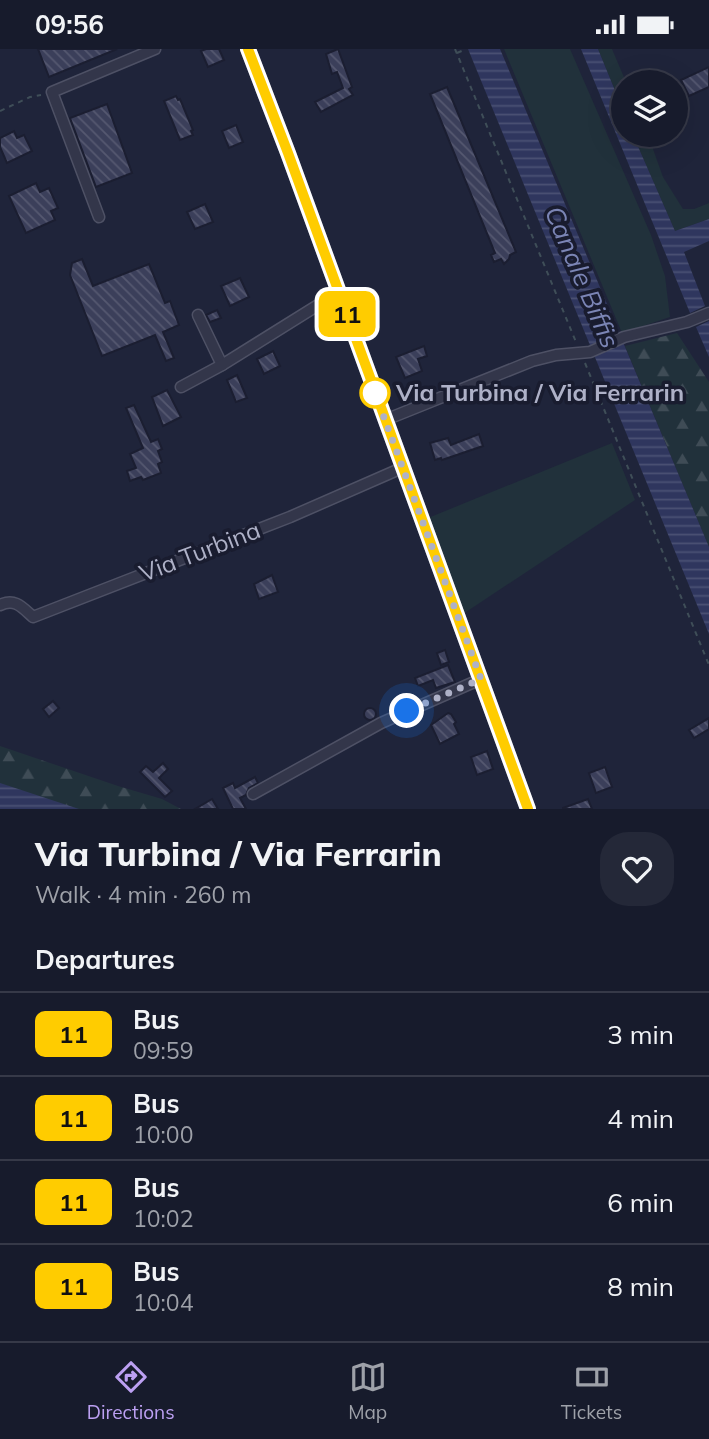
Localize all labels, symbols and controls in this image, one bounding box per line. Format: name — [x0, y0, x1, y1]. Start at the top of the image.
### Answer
text: 09:56 — [35, 8, 104, 41]
map controls — [611, 70, 688, 147]
button: layers — [611, 70, 688, 147]
water label: Canale Biffis — [538, 201, 627, 353]
line badge: 11 — [316, 291, 378, 337]
text: 11 — [333, 299, 361, 329]
place label: Via Turbina / Via Ferrarin — [395, 377, 684, 407]
marker: Via Turbina / Via Ferrarin — [360, 378, 390, 408]
street label: Via Turbina — [135, 514, 264, 588]
your location — [389, 693, 424, 728]
button: heart — [600, 832, 674, 906]
text: Via Turbina / Via Ferrarin — [35, 833, 442, 874]
text: Walk · 4 min · 260 m — [35, 880, 252, 909]
text: Departures — [35, 943, 175, 976]
text: Bus — [133, 1003, 179, 1036]
text: 3 min — [607, 1018, 674, 1051]
text: 11 — [59, 1019, 88, 1049]
text: 09:59 — [133, 1036, 193, 1065]
text: Bus — [133, 1087, 179, 1120]
text: 4 min — [607, 1102, 674, 1135]
text: 11 — [59, 1103, 88, 1133]
text: 10:00 — [133, 1120, 193, 1149]
text: Bus — [133, 1171, 179, 1204]
text: 6 min — [607, 1186, 674, 1219]
text: 11 — [59, 1187, 88, 1217]
text: 10:02 — [133, 1204, 193, 1233]
text: Bus — [133, 1255, 179, 1288]
text: 8 min — [607, 1270, 674, 1303]
text: 11 — [59, 1271, 88, 1301]
text: 10:04 — [133, 1288, 193, 1317]
tab: Directions — [87, 1358, 175, 1424]
tab: Map — [348, 1358, 387, 1424]
tab: Tickets — [561, 1358, 622, 1424]

